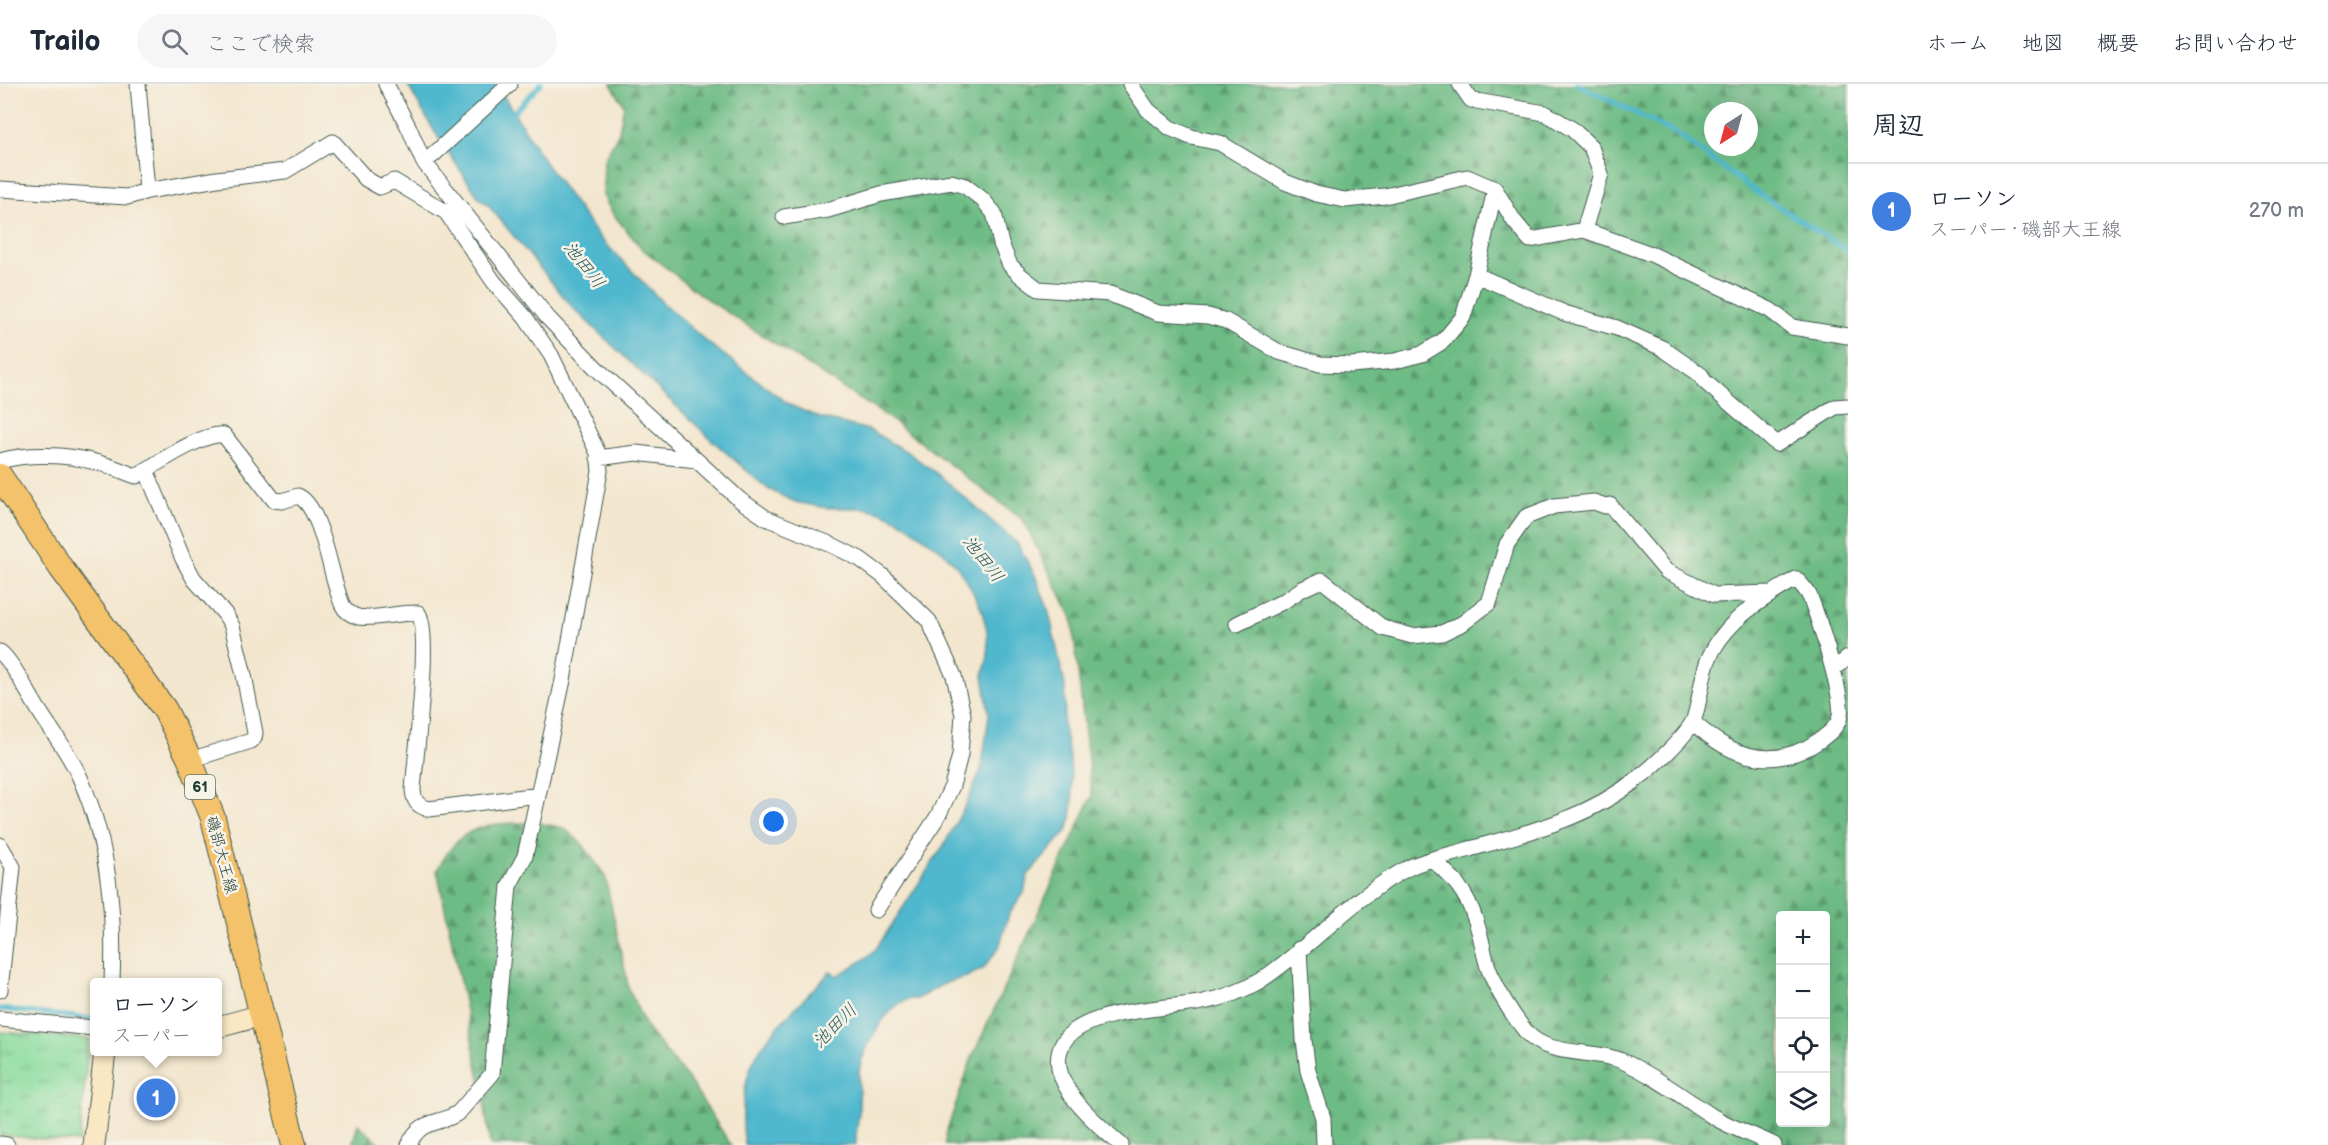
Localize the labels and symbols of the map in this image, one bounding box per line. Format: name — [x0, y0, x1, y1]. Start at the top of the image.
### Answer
north arrow — [1704, 102, 1758, 156]
water label: 池田川 — [559, 237, 609, 293]
water label: 池田川 — [958, 531, 1008, 587]
road number: 61 — [185, 775, 215, 799]
your location — [759, 807, 788, 836]
street label: 磯部大王線 — [201, 814, 241, 896]
water label: 池田川 — [808, 999, 862, 1053]
pin: 1 — [136, 1076, 176, 1120]

